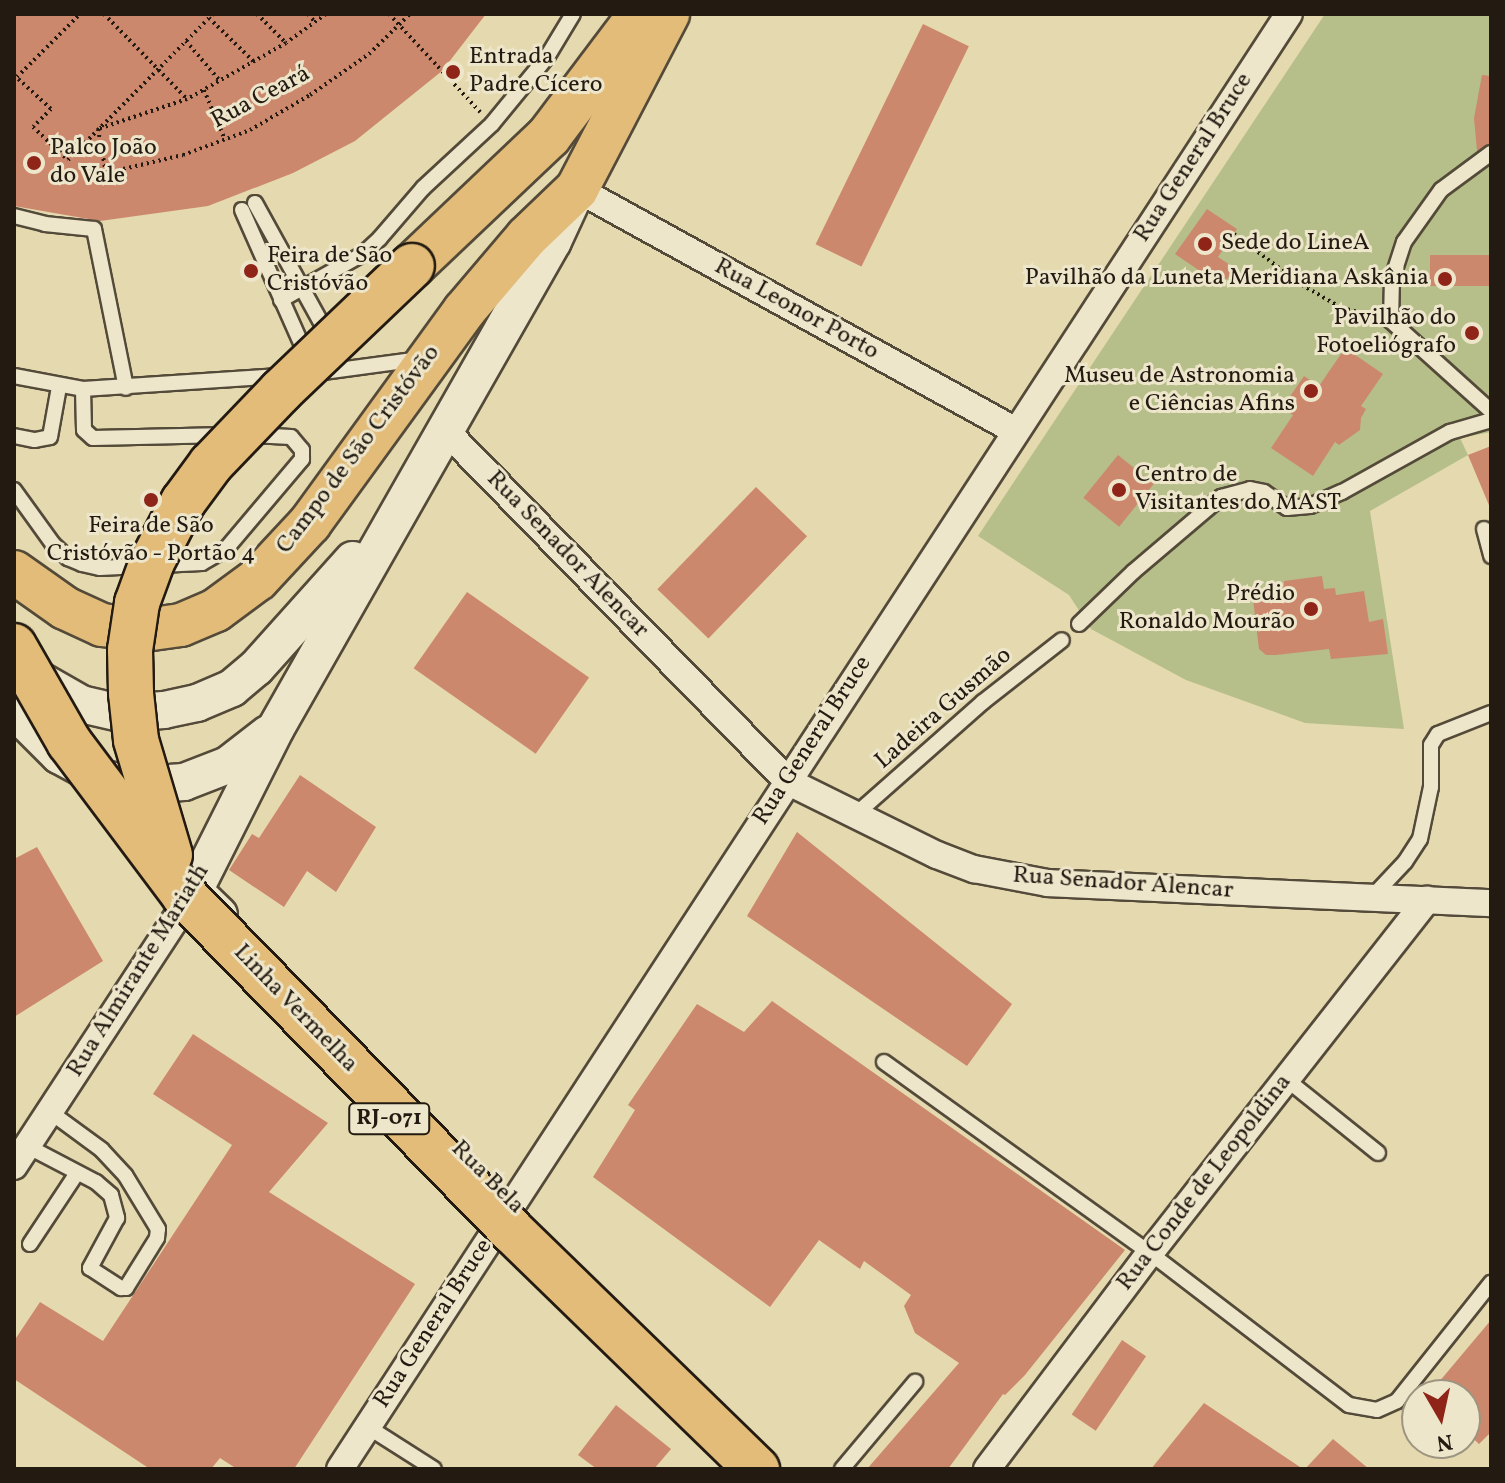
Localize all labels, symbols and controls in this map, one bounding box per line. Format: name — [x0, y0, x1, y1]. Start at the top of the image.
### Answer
place label: Entrada Padre Cícero — [469, 44, 602, 100]
street label: Rua Ceará — [207, 60, 315, 136]
marker: Entrada Padre Cícero — [444, 63, 462, 81]
street label: Rua General Bruce — [1129, 68, 1259, 248]
place label: Palco João do Vale — [50, 135, 157, 191]
marker: Palco João do Vale — [25, 154, 43, 172]
place label: Sede do LineA — [1221, 230, 1370, 258]
marker: Sede do LineA — [1196, 235, 1214, 253]
place label: Feira de São Cristóvão — [267, 243, 392, 299]
street label: Rua Leonor Porto — [709, 253, 883, 367]
marker: Feira de São Cristóvão — [242, 262, 260, 280]
place label: Pavilhão da Luneta Meridiana Askânia — [1025, 265, 1429, 293]
marker: Pavilhão da Luneta Meridiana Askânia — [1436, 270, 1454, 288]
place label: Pavilhão do Fotoeliógrafo — [1316, 305, 1456, 361]
marker: Pavilhão do Fotoeliógrafo — [1463, 324, 1481, 342]
street label: Campo de São Cristóvão — [271, 340, 447, 560]
place label: Museu de Astronomia e Ciências Afins — [1064, 363, 1295, 419]
marker: Museu de Astronomia e Ciências Afins — [1302, 382, 1320, 400]
place label: Centro de Visitantes do MAST — [1135, 462, 1341, 518]
street label: Rua Senador Alencar — [480, 465, 654, 645]
marker: Centro de Visitantes do MAST — [1110, 481, 1128, 499]
marker: Feira de São Cristóvão - Portão 4 — [142, 491, 160, 509]
place label: Feira de São Cristóvão - Portão 4 — [46, 513, 256, 569]
place label: Prédio Ronaldo Mourão — [1119, 581, 1295, 637]
marker: Prédio Ronaldo Mourão — [1302, 600, 1320, 618]
street label: Ladeira Gusmão — [870, 642, 1018, 776]
street label: Rua General Bruce — [748, 651, 878, 831]
street label: Rua Almirante Mariath — [62, 859, 216, 1083]
street label: Rua Senador Alencar — [1012, 862, 1234, 906]
street label: Linha Vermelha — [226, 939, 364, 1079]
street label: Rua Conde de Leopoldina — [1111, 1069, 1299, 1297]
road number: RJ-071 — [347, 1101, 431, 1137]
street label: Rua Bela — [444, 1135, 530, 1221]
street label: Rua General Bruce — [369, 1234, 499, 1414]
north arrow — [1401, 1379, 1481, 1459]
text: N — [1434, 1425, 1455, 1458]

